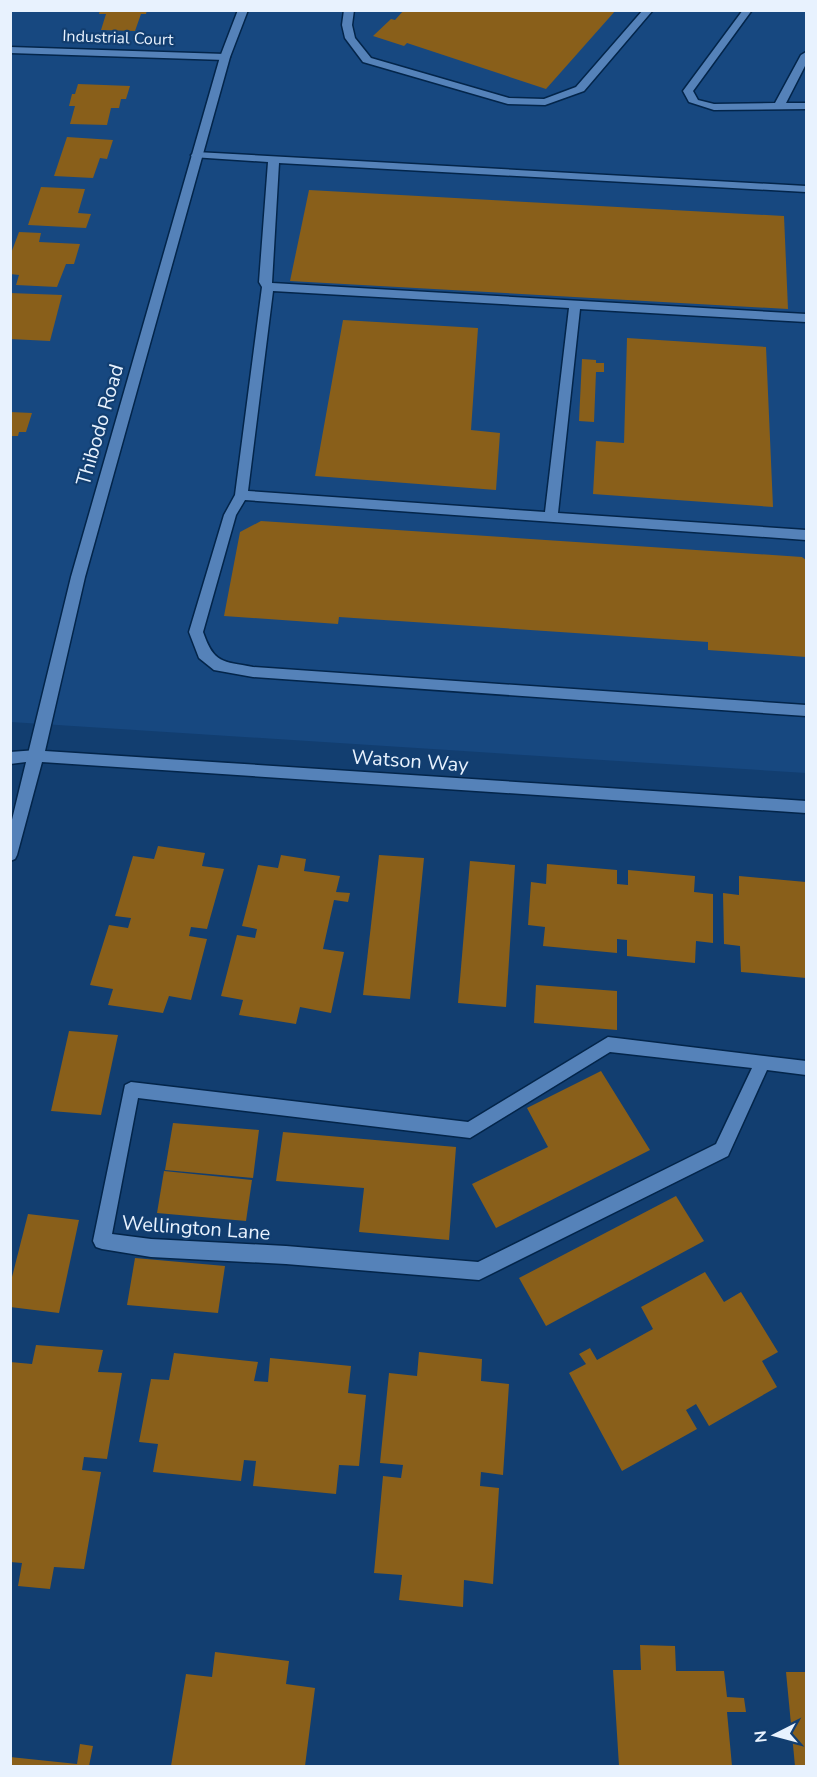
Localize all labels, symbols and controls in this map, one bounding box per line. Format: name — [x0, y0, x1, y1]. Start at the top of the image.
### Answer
street label: Industrial Court — [62, 25, 174, 51]
street label: Thibodo Road — [70, 361, 130, 489]
street label: Watson Way — [351, 743, 470, 779]
street label: Wellington Lane — [121, 1209, 271, 1247]
north arrow — [745, 1705, 805, 1765]
text: N — [750, 1729, 773, 1744]

